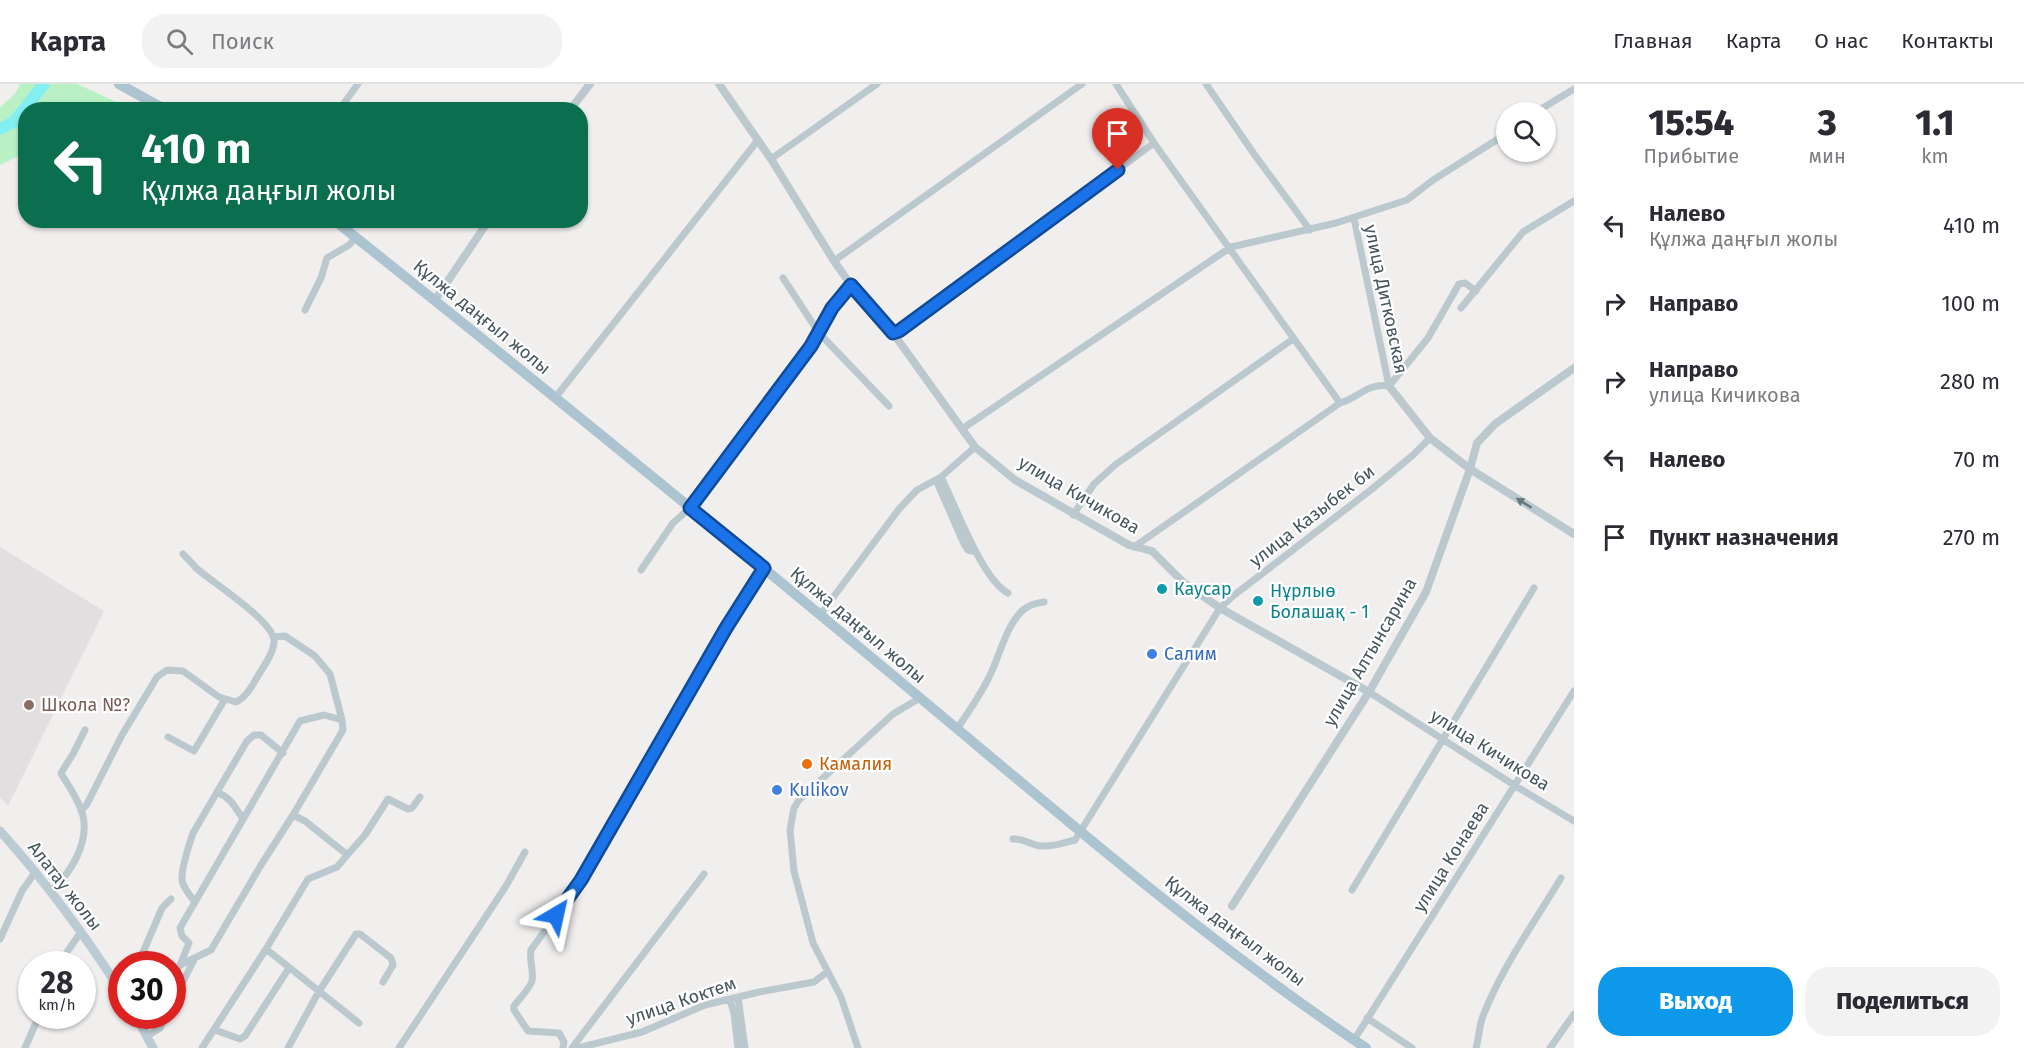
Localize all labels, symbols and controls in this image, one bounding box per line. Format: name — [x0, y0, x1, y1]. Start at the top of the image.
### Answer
search box — [142, 14, 562, 68]
text: Карта — [30, 25, 106, 58]
icon: search — [163, 25, 196, 58]
text: Поиск — [211, 28, 274, 55]
text: Главная — [1613, 28, 1693, 54]
text: Карта — [1726, 28, 1781, 54]
text: О нас — [1814, 28, 1868, 54]
text: Контакты — [1901, 28, 1994, 54]
text: 15:54 — [1648, 101, 1734, 145]
text: 3 — [1818, 101, 1837, 145]
text: 1.1 — [1915, 101, 1954, 145]
map controls — [1496, 102, 1556, 162]
button: search — [1496, 102, 1556, 162]
pin — [1092, 108, 1143, 170]
icon: arrive — [1101, 117, 1134, 150]
text: 410 m — [141, 124, 251, 174]
icon: left — [42, 126, 120, 204]
text: Прибытие — [1644, 144, 1739, 168]
text: мин — [1809, 144, 1846, 168]
text: km — [1921, 144, 1949, 168]
text: Құлжа даңғыл жолы — [141, 175, 396, 207]
text: Налево — [1649, 200, 1725, 227]
icon: left — [1598, 209, 1631, 242]
text: 410 m — [1943, 212, 2000, 239]
street label: улица Дитковская — [1359, 222, 1413, 376]
text: Құлжа даңғыл жолы — [1649, 227, 1838, 251]
street label: Құлжа даңғыл жолы — [409, 255, 555, 379]
icon: right — [1598, 287, 1631, 320]
text: Направо — [1649, 290, 1738, 317]
text: 100 m — [1941, 290, 2000, 317]
text: Направо — [1649, 356, 1738, 383]
icon: right — [1598, 365, 1631, 398]
text: 280 m — [1940, 368, 2000, 395]
text: улица Кичикова — [1649, 383, 1801, 407]
icon: left — [1598, 443, 1631, 476]
text: Налево — [1649, 446, 1725, 473]
text: 70 m — [1954, 446, 2000, 473]
street label: улица Кичикова — [1014, 451, 1144, 539]
street label: улица Казыбек би — [1245, 460, 1379, 572]
one-way arrow — [1516, 498, 1533, 509]
icon: arrive — [1598, 521, 1631, 554]
text: Пункт назначения — [1649, 524, 1839, 551]
text: 270 m — [1943, 524, 2000, 551]
street label: Құлжа даңғыл жолы — [786, 562, 930, 688]
street label: улица Алтынсарина — [1319, 574, 1421, 730]
place label: Каусар — [1174, 578, 1232, 600]
place label: Нұрлыө Болашақ - 1 — [1270, 580, 1369, 623]
marker: Каусар — [1155, 582, 1169, 596]
marker: Нұрлыө Болашақ - 1 — [1251, 594, 1265, 608]
place label: Салим — [1164, 643, 1217, 665]
marker: Салим — [1145, 647, 1159, 661]
place label: Школа №? — [41, 694, 130, 716]
marker: Школа №? — [22, 698, 36, 712]
street label: улица Кичикова — [1426, 705, 1554, 795]
place label: Камалия — [819, 753, 892, 775]
marker: Камалия — [800, 757, 814, 771]
place label: Kulikov — [789, 779, 849, 801]
marker: Kulikov — [770, 783, 784, 797]
street label: улица Конаева — [1408, 798, 1494, 916]
street label: Алатау жолы — [23, 837, 107, 935]
street label: Құлжа даңғыл жолы — [1160, 871, 1310, 991]
position arrow — [524, 883, 588, 947]
speed limit sign: 30 — [108, 951, 186, 1029]
text: 28 — [41, 965, 73, 1001]
button: Выход — [1598, 967, 1793, 1036]
button: Поделиться — [1805, 967, 2000, 1036]
street label: улица Коктем — [623, 972, 739, 1030]
text: km/h — [38, 996, 76, 1014]

